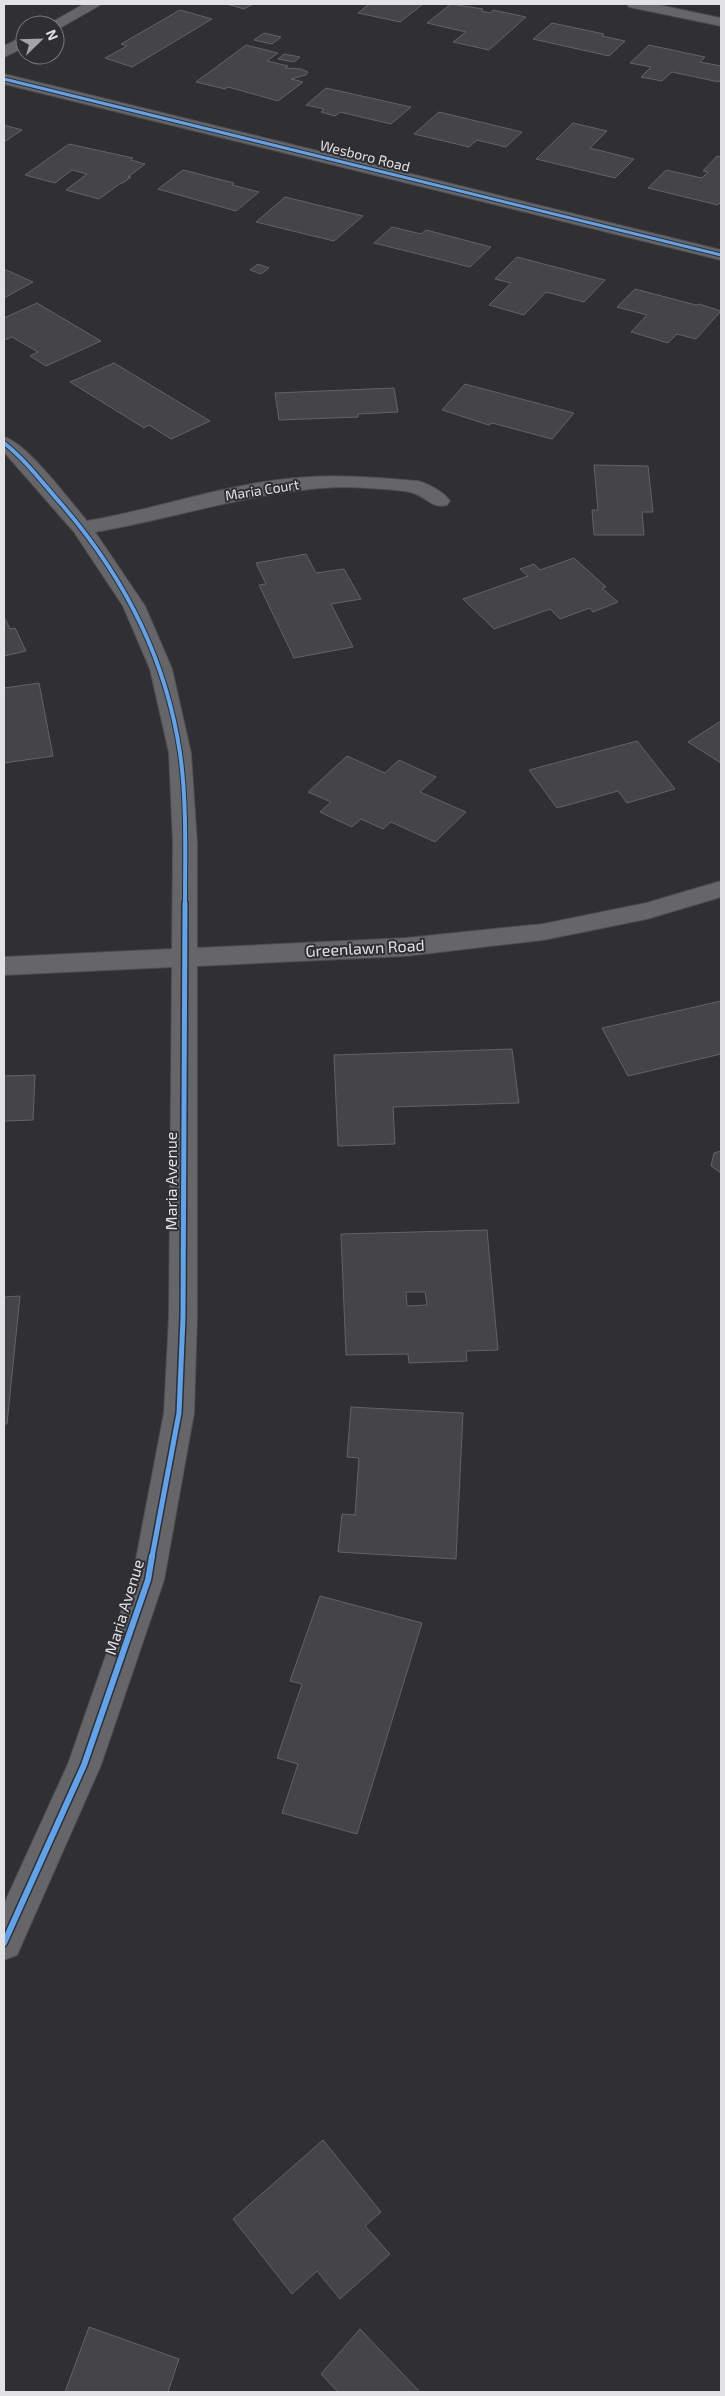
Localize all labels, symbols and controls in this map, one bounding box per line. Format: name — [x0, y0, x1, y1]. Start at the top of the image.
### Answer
north arrow — [15, 15, 65, 65]
text: N — [43, 27, 62, 43]
street label: Wesboro Road — [318, 136, 412, 175]
street label: Maria Court — [224, 475, 300, 504]
street label: Greenlawn Road — [305, 935, 425, 960]
street label: Maria Avenue — [161, 1132, 180, 1230]
street label: Maria Avenue — [100, 1557, 147, 1657]

